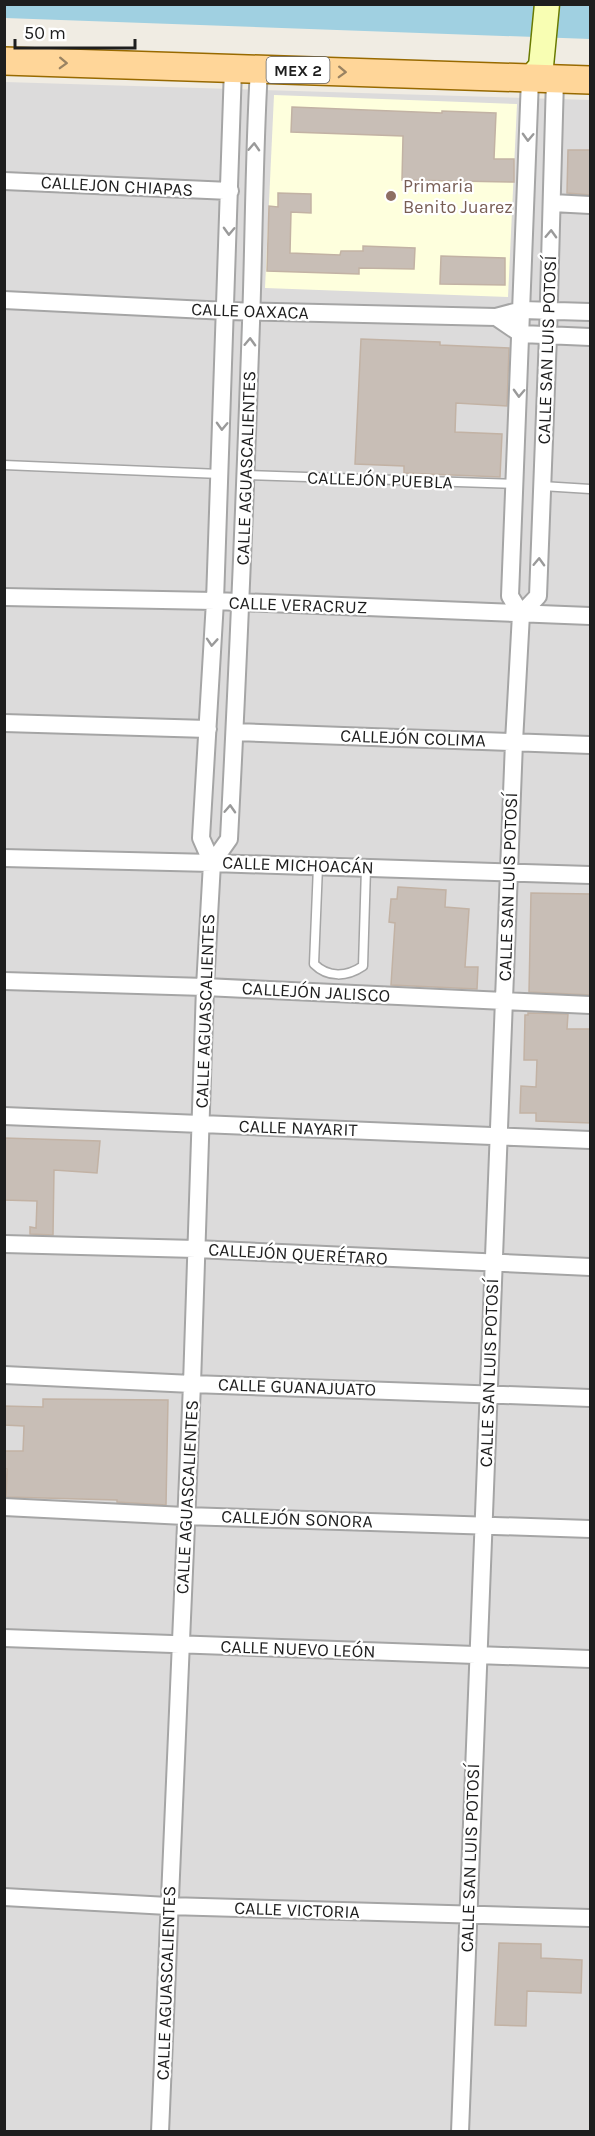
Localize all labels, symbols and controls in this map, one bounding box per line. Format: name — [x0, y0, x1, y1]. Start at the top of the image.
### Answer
scale bar — [15, 12, 135, 50]
text: 50 m — [24, 22, 66, 44]
one-way arrow — [58, 57, 67, 69]
road number: MEX 2 — [266, 57, 330, 83]
one-way arrow — [337, 65, 346, 78]
one-way arrow — [522, 132, 535, 141]
one-way arrow — [248, 142, 261, 151]
street label: CALLEJON CHIAPAS — [40, 171, 194, 201]
place label: Primaria Benito Juarez — [403, 175, 513, 218]
marker: Primaria Benito Juarez — [384, 189, 398, 203]
one-way arrow — [223, 227, 235, 236]
one-way arrow — [544, 230, 557, 239]
street label: CALLE SAN LUIS POTOSÍ — [532, 254, 561, 445]
street label: CALLE OAXACA — [191, 298, 309, 324]
one-way arrow — [244, 337, 257, 346]
street label: CALLE AGUASCALIENTES — [232, 370, 260, 566]
one-way arrow — [512, 388, 525, 397]
one-way arrow — [215, 422, 228, 431]
street label: CALLEJÓN PUEBLA — [307, 465, 453, 494]
one-way arrow — [533, 558, 546, 567]
street label: CALLE VERACRUZ — [228, 592, 368, 618]
one-way arrow — [206, 638, 219, 647]
street label: CALLEJÓN COLIMA — [340, 723, 486, 752]
street label: CALLE SAN LUIS POTOSÍ — [493, 791, 522, 982]
one-way arrow — [224, 805, 237, 814]
street label: CALLE MICHOACÁN — [222, 850, 374, 879]
street label: CALLE AGUASCALIENTES — [191, 913, 219, 1109]
street label: CALLEJÓN JALISCO — [241, 976, 391, 1007]
street label: CALLE NAYARIT — [238, 1115, 358, 1141]
street label: CALLEJÓN QUERÉTARO — [208, 1237, 388, 1270]
street label: CALLE SAN LUIS POTOSÍ — [474, 1277, 503, 1468]
street label: CALLE GUANAJUATO — [218, 1373, 376, 1401]
street label: CALLE AGUASCALIENTES — [171, 1399, 203, 1595]
street label: CALLEJÓN SONORA — [221, 1504, 373, 1533]
street label: CALLE NUEVO LEÓN — [220, 1634, 376, 1663]
street label: CALLE SAN LUIS POTOSÍ — [455, 1762, 484, 1953]
street label: CALLE AGUASCALIENTES — [152, 1885, 180, 2081]
street label: CALLE VICTORIA — [234, 1897, 360, 1923]

